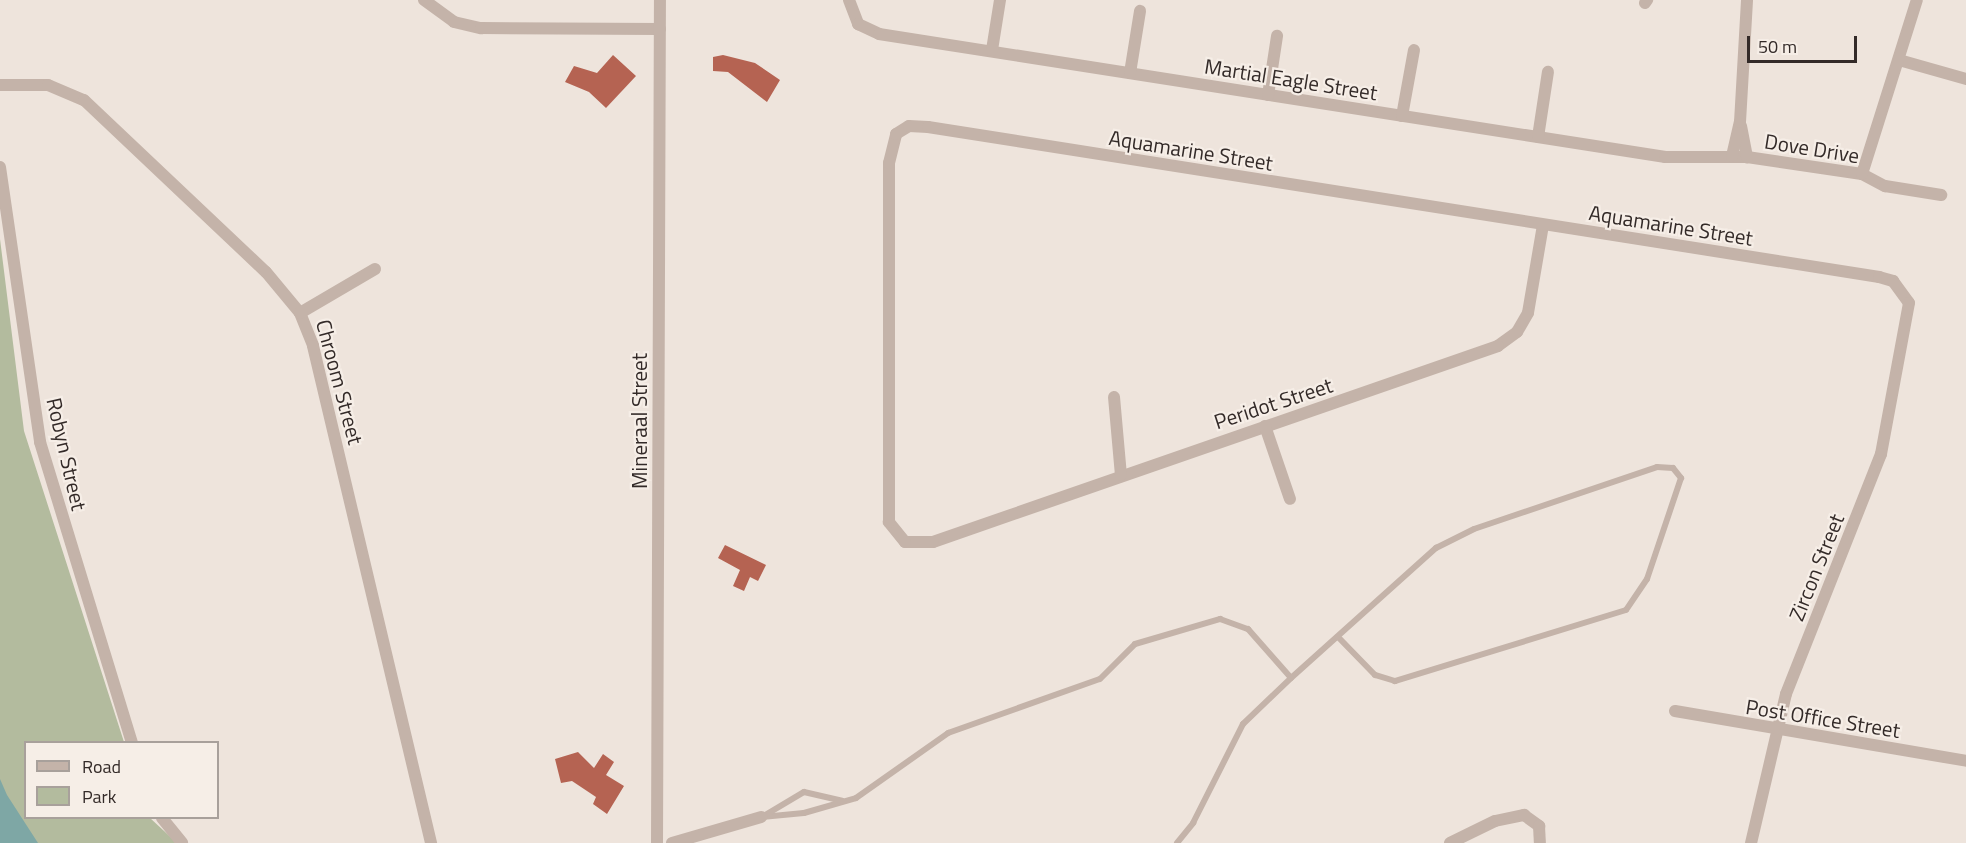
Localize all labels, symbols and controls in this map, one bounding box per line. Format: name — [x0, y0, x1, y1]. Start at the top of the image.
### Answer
scale bar — [1750, 24, 1860, 62]
text: 50 m — [1758, 33, 1797, 60]
street label: Martial Eagle Street — [1203, 53, 1379, 105]
street label: Aquamarine Street — [1107, 125, 1275, 175]
street label: Dove Drive — [1763, 128, 1861, 168]
street label: Aquamarine Street — [1587, 200, 1755, 250]
street label: Chroom Street — [311, 317, 369, 447]
street label: Mineraal Street — [626, 353, 652, 489]
street label: Peridot Street — [1211, 372, 1335, 434]
street label: Robyn Street — [42, 395, 92, 513]
street label: Zircon Street — [1783, 510, 1849, 624]
street label: Post Office Street — [1744, 693, 1902, 743]
legend — [24, 741, 219, 819]
text: Road — [82, 753, 121, 780]
text: Park — [82, 783, 116, 810]

